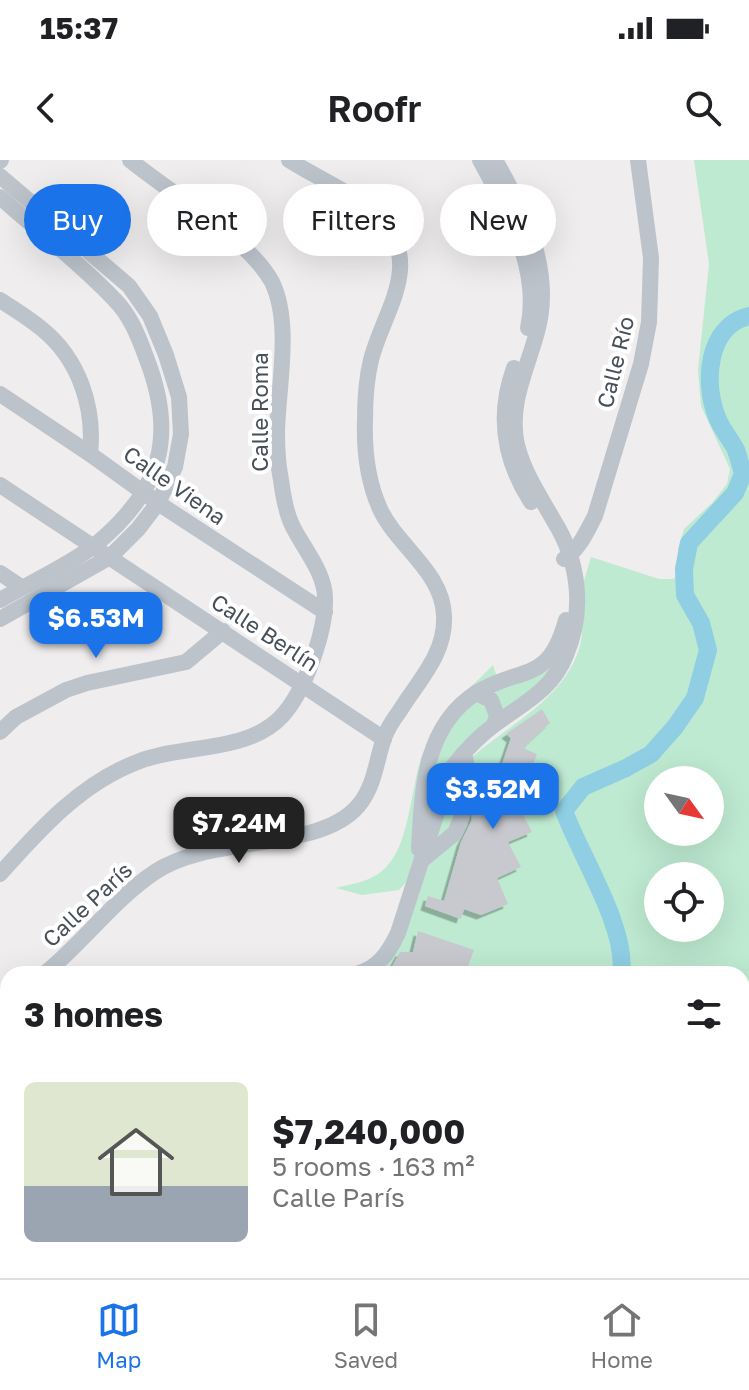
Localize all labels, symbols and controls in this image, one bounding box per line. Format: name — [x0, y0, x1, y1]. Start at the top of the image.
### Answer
text: 15:37 — [40, 10, 118, 46]
icon: back — [24, 86, 68, 130]
icon: search — [681, 86, 725, 130]
text: Roofr — [327, 87, 422, 130]
chip: Buy — [24, 184, 131, 256]
chip: Rent — [147, 184, 267, 256]
chip: Filters — [283, 184, 424, 256]
chip: New — [440, 184, 556, 256]
street label: Calle Río — [591, 313, 639, 411]
street label: Calle Roma — [246, 352, 273, 472]
street label: Calle Viena — [119, 440, 231, 530]
street label: Calle Berlín — [206, 587, 324, 677]
pin: $6.53M — [31, 592, 161, 660]
text: $6.53M — [47, 602, 145, 633]
pin: $3.52M — [428, 763, 558, 831]
north arrow — [644, 766, 724, 846]
map controls — [644, 766, 724, 942]
text: $3.52M — [445, 773, 541, 804]
pin: $7.24M — [174, 797, 304, 865]
text: $7.24M — [191, 807, 287, 838]
street label: Calle París — [37, 856, 137, 952]
button: locate — [644, 862, 724, 942]
icon: filters — [682, 992, 726, 1036]
text: 3 homes — [24, 994, 163, 1034]
text: $7,240,000 — [272, 1111, 465, 1151]
icon: home — [88, 1114, 184, 1210]
text: 5 rooms · 163 m² — [272, 1151, 475, 1182]
text: Calle París — [272, 1182, 405, 1213]
tab: Map — [96, 1298, 141, 1373]
tab: Saved — [334, 1298, 398, 1373]
tab: Home — [591, 1298, 653, 1373]

